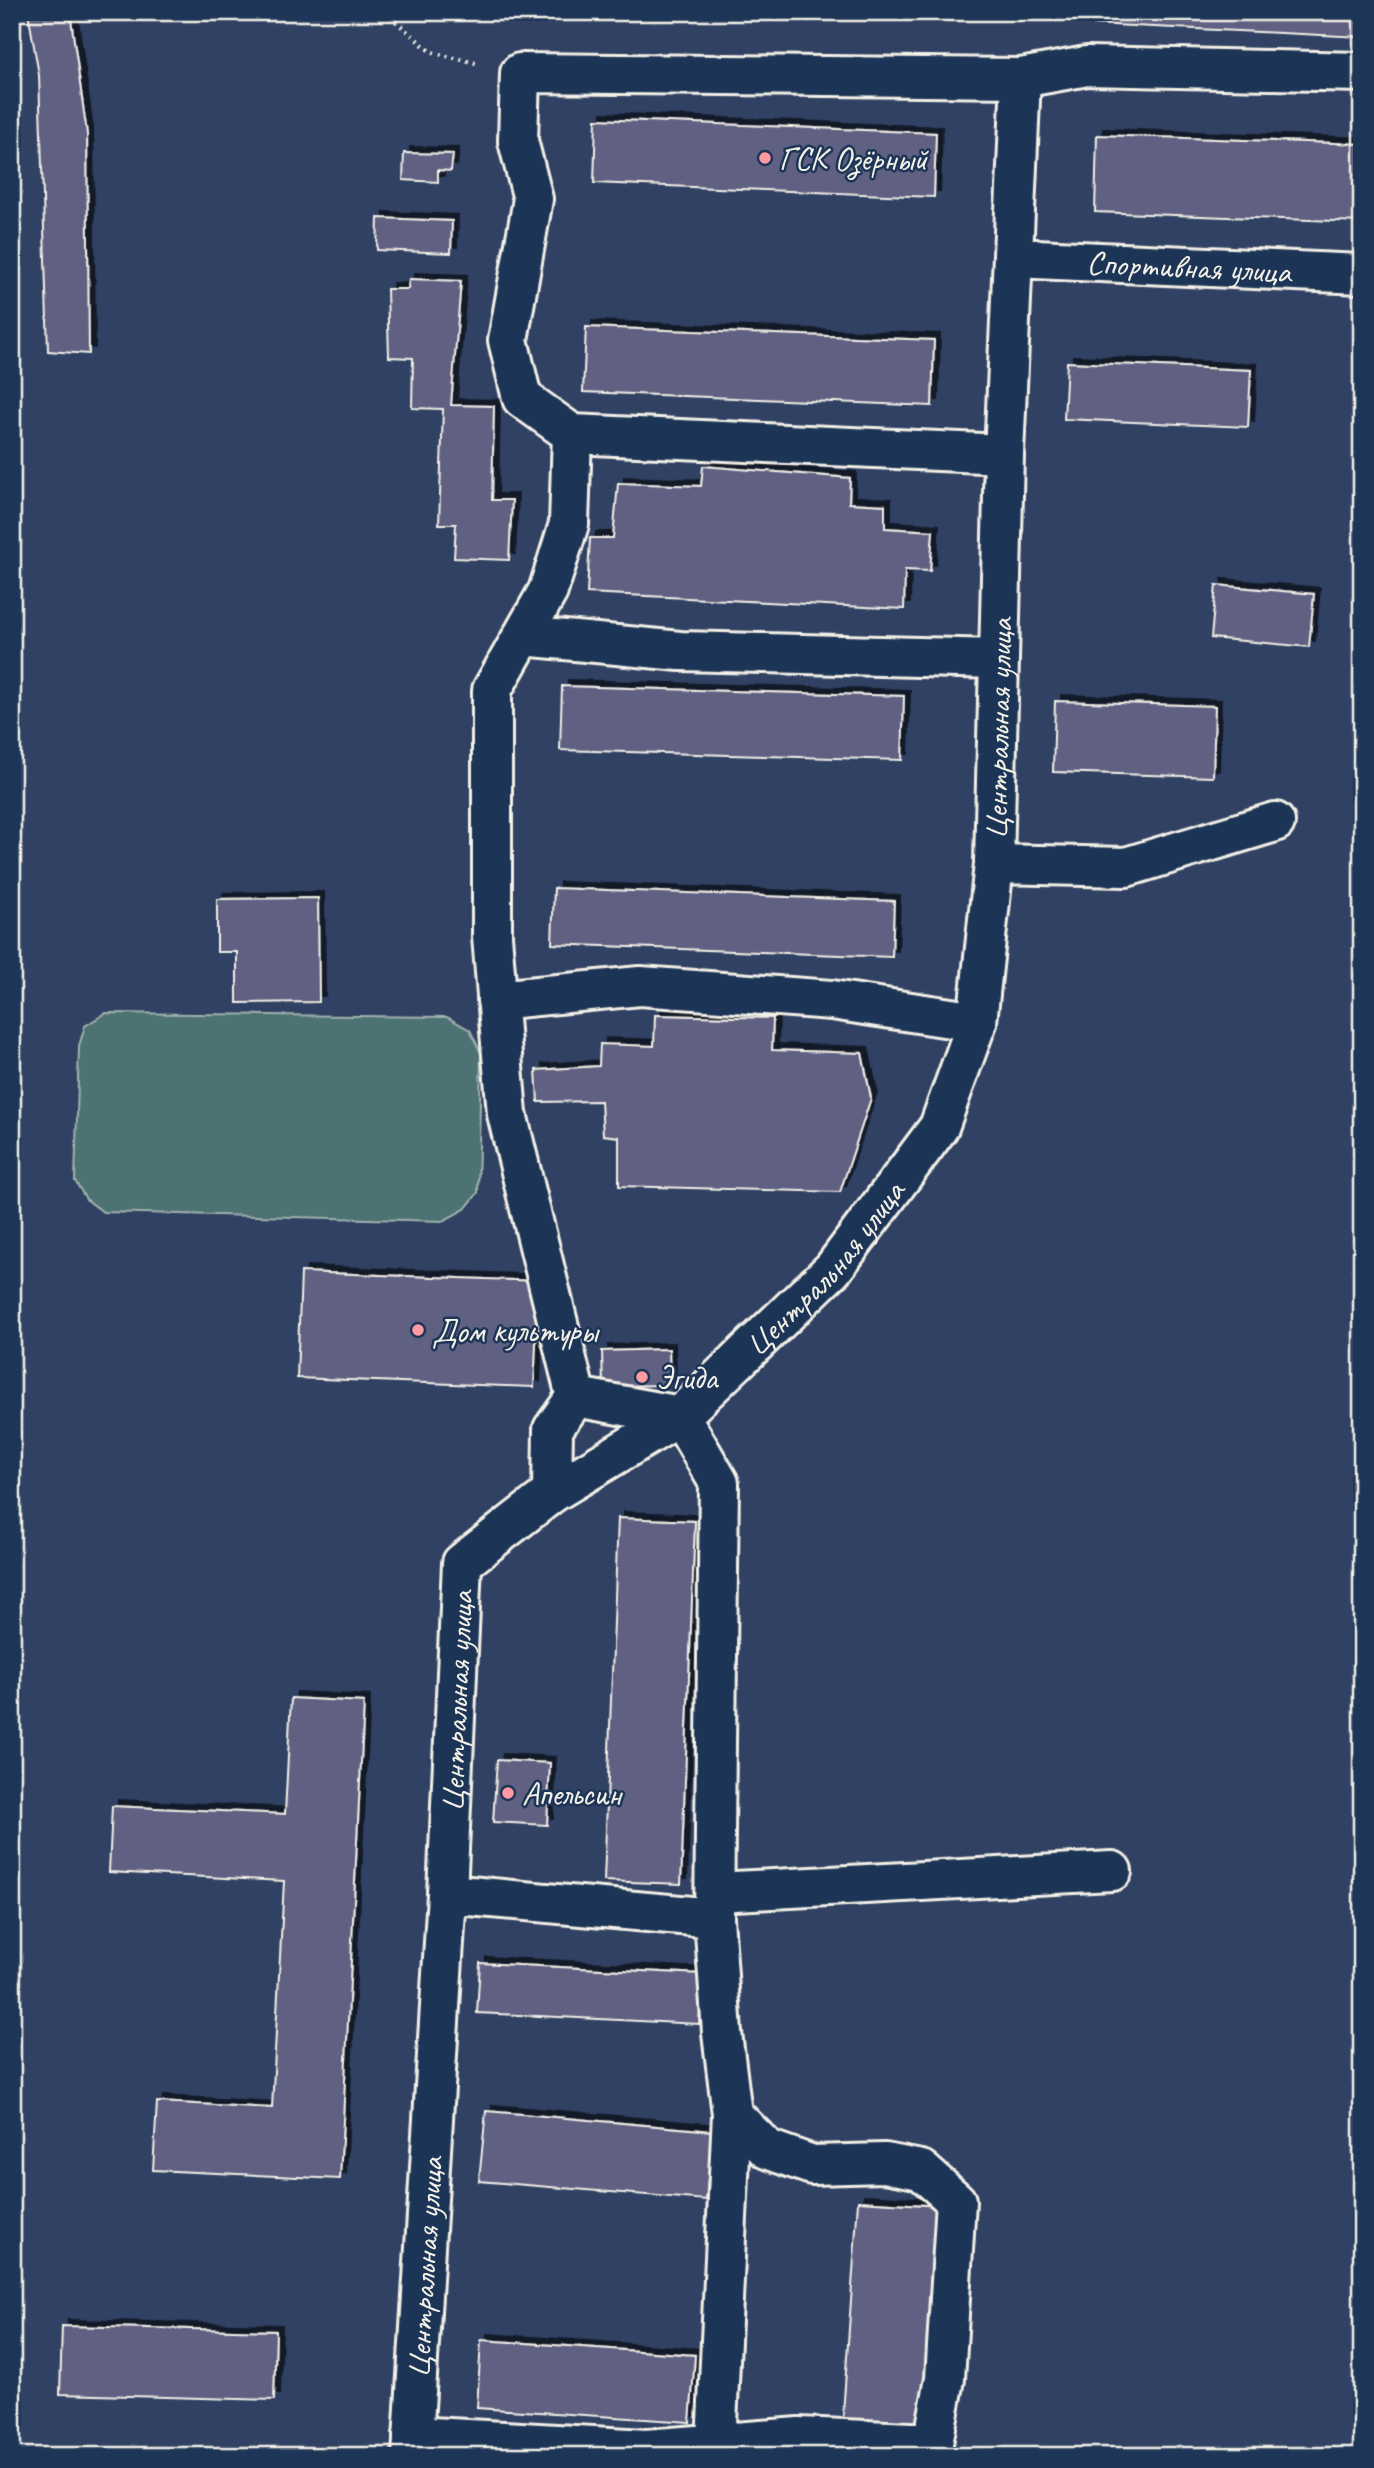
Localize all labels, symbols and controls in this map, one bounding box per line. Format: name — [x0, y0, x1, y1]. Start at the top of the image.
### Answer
place label: ГСК Озёрный — [779, 138, 930, 180]
marker: ГСК Озёрный — [757, 150, 773, 166]
street label: Спортивная улица — [1086, 241, 1294, 293]
street label: Центральная улица — [975, 615, 1022, 840]
street label: Центральная улица — [736, 1170, 915, 1365]
place label: Дом культуры — [432, 1310, 600, 1352]
marker: Дом культуры — [410, 1322, 426, 1338]
place label: Эгида — [656, 1357, 719, 1399]
marker: Эгида — [634, 1369, 650, 1385]
street label: Центральная улица — [431, 1587, 483, 1813]
place label: Апельсин — [522, 1773, 624, 1815]
marker: Апельсин — [500, 1785, 516, 1801]
street label: Центральная улица — [397, 2153, 453, 2379]

